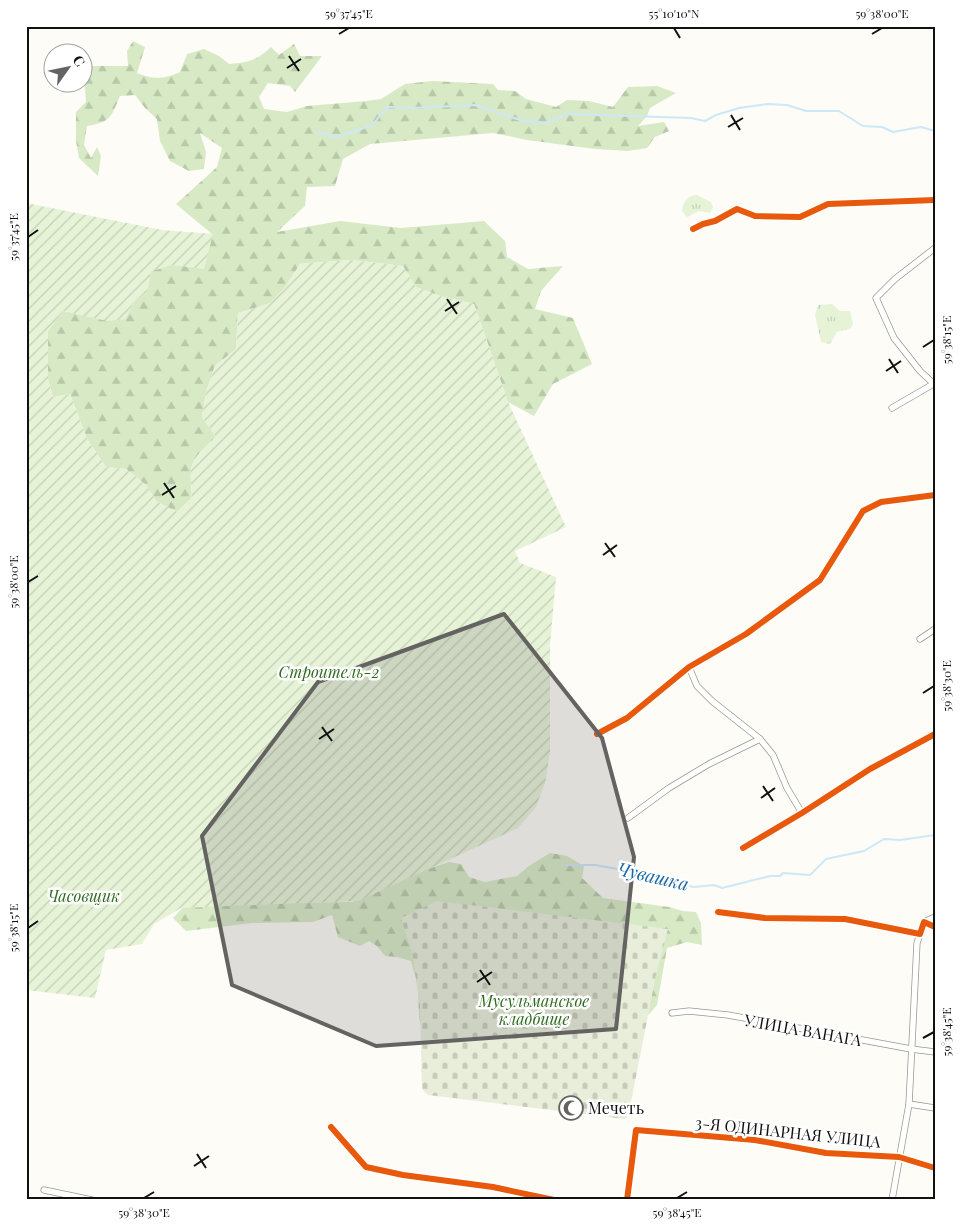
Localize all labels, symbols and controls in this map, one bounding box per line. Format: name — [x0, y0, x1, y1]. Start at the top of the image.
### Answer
text: 59°37'45"E — [325, 5, 373, 21]
text: 55°10'10"N — [648, 5, 700, 21]
text: 59°38'00"E — [855, 5, 909, 21]
north arrow — [42, 42, 92, 92]
text: С — [69, 51, 90, 70]
text: 59°37'45"E — [5, 213, 21, 261]
text: 59°38'15"E — [938, 316, 954, 364]
text: 59°38'00"E — [5, 555, 21, 609]
text: 59°38'30"E — [938, 660, 954, 712]
park label: Строитель-2 — [278, 661, 380, 682]
water label: Чувашка — [615, 856, 691, 896]
park label: Часовщик — [48, 885, 120, 906]
text: 59°38'15"E — [5, 904, 21, 952]
park label: Мусульманское кладбище — [478, 990, 589, 1029]
text: 59°38'45"E — [938, 1007, 954, 1057]
street label: УЛИЦА ВАНАГА — [742, 1009, 864, 1050]
mosque icon: Мечеть — [558, 1095, 584, 1121]
place label: Мечеть — [588, 1097, 644, 1118]
street label: 3-Я ОДИНАРНАЯ УЛИЦА — [694, 1111, 883, 1152]
text: 59°38'30"E — [118, 1204, 170, 1220]
text: 59°38'45"E — [652, 1204, 702, 1220]

